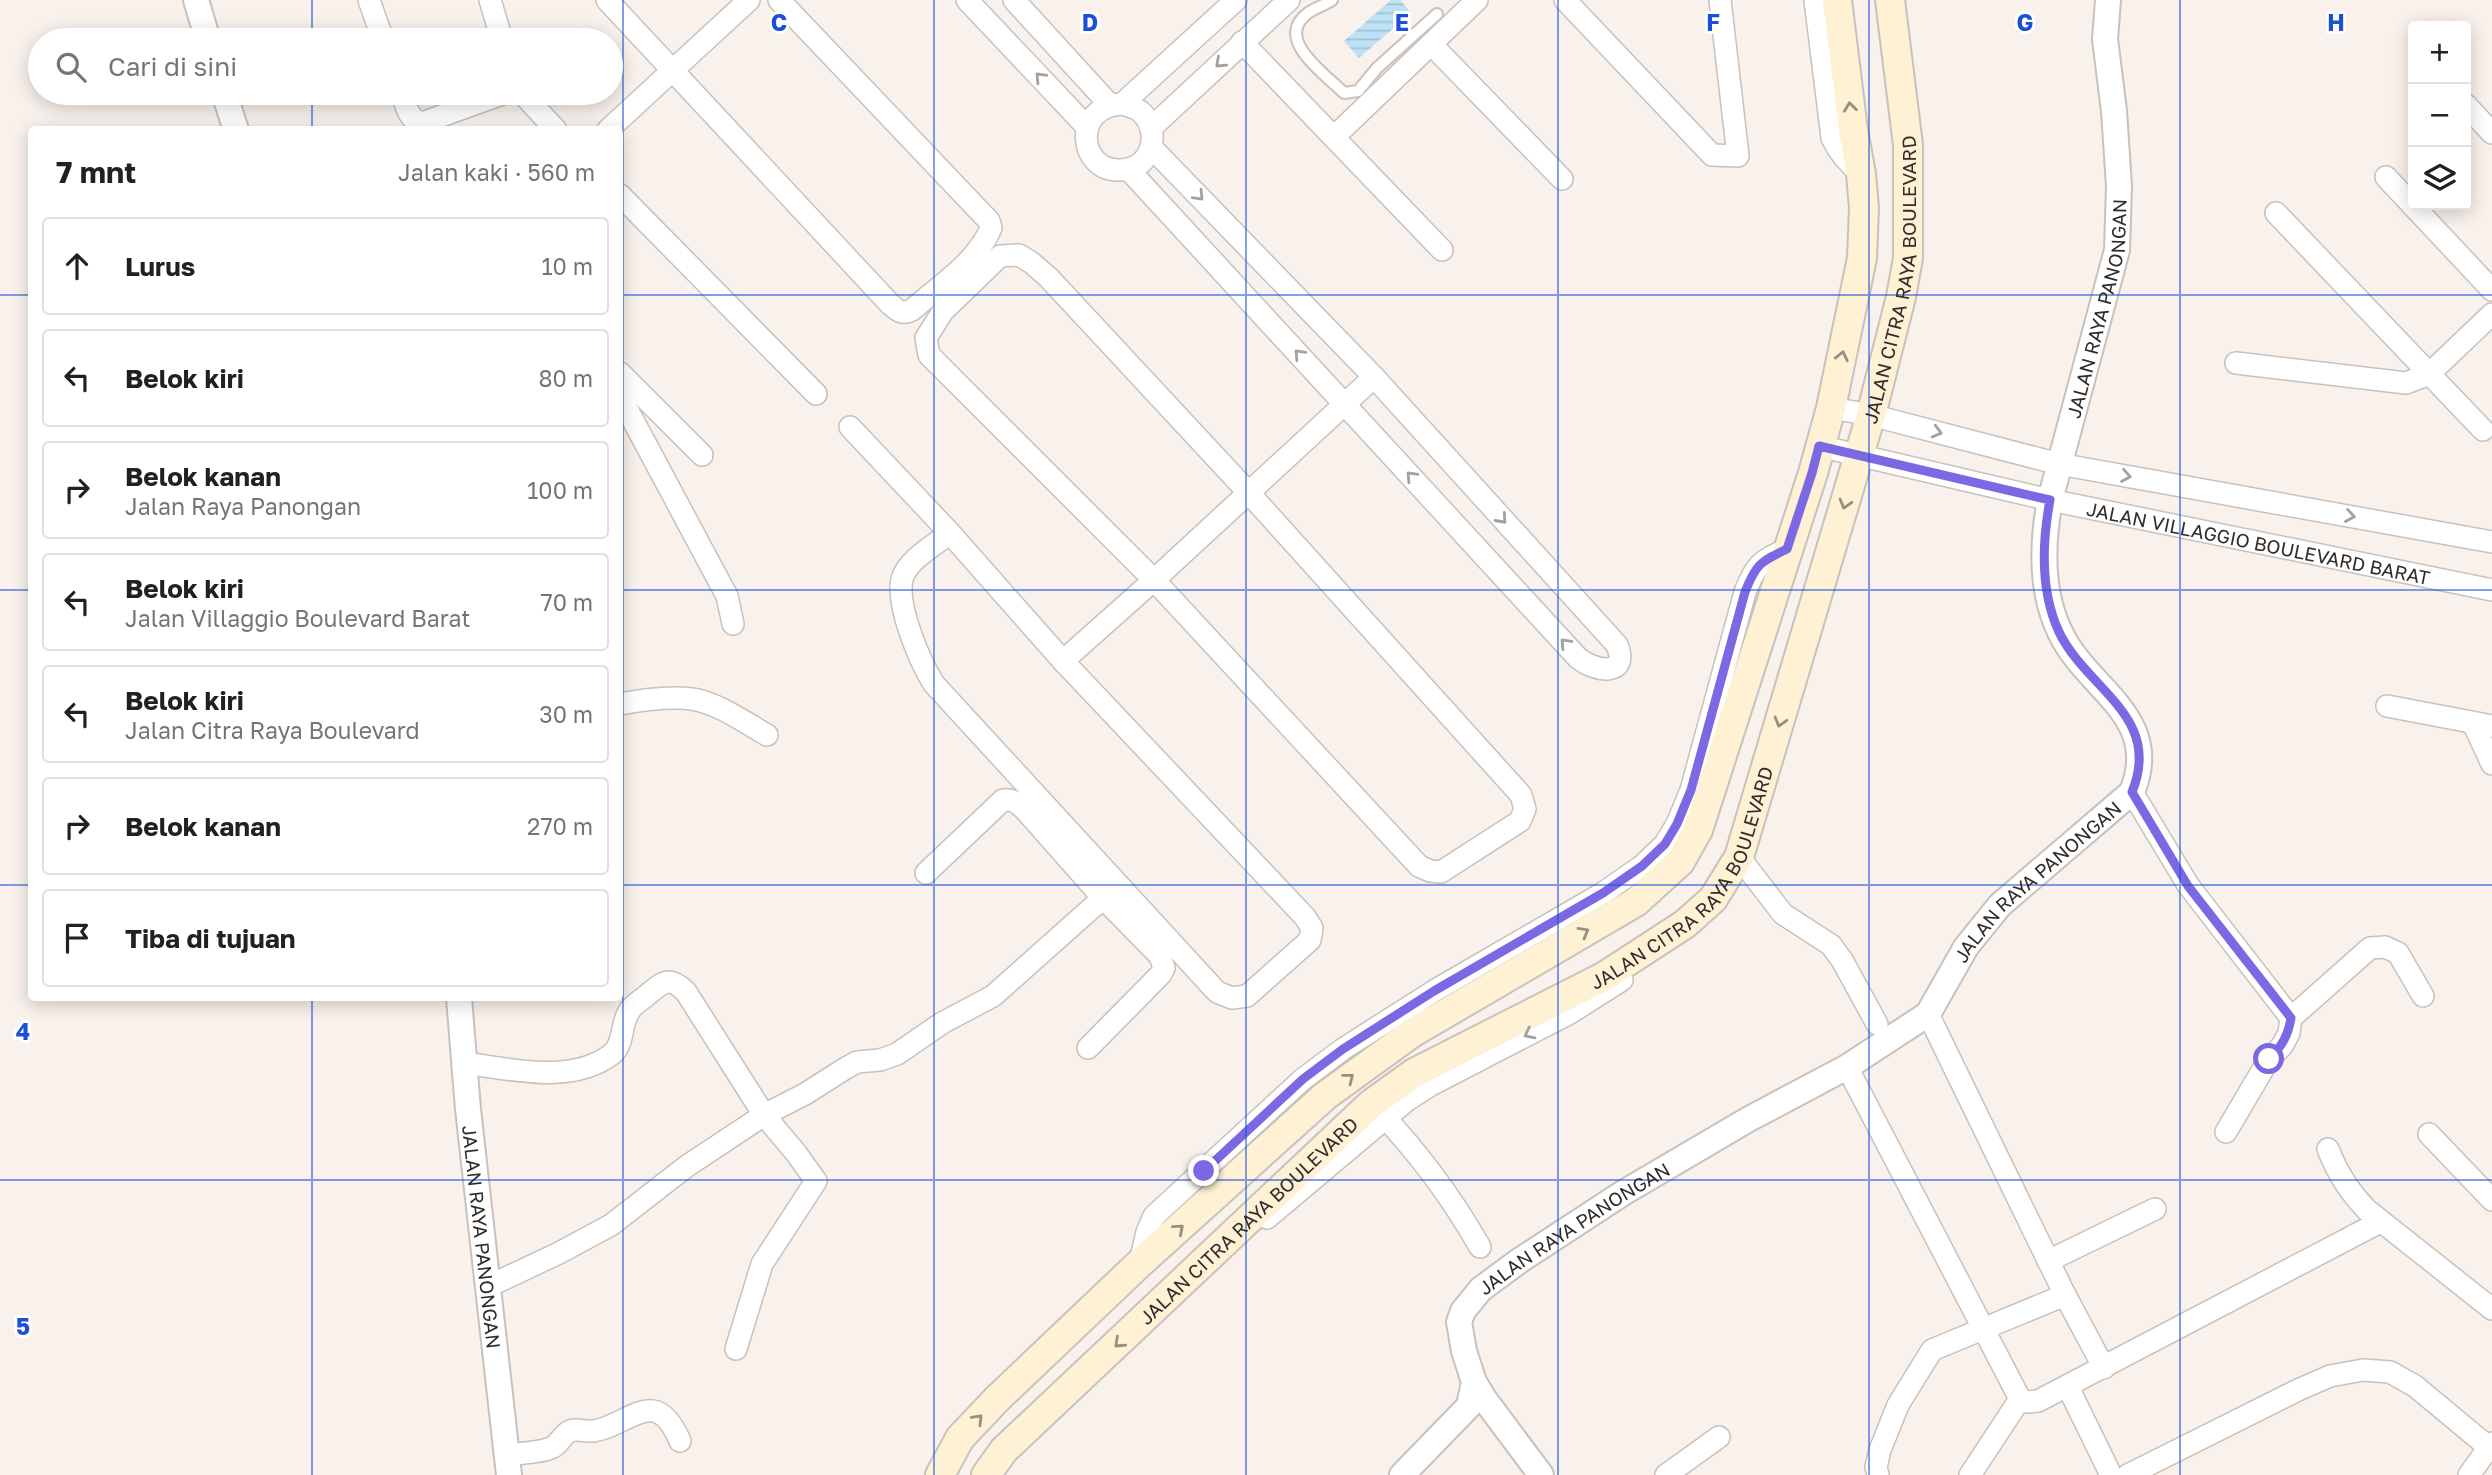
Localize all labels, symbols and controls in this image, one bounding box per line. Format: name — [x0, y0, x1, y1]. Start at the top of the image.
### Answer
text: C — [771, 8, 787, 36]
text: D — [1082, 8, 1098, 36]
text: E — [1395, 8, 1409, 36]
text: F — [1706, 8, 1720, 36]
text: G — [2017, 8, 2033, 36]
text: H — [2327, 8, 2345, 36]
map controls — [2408, 21, 2471, 210]
button: + — [2408, 21, 2471, 84]
search box — [28, 28, 623, 105]
icon: search — [52, 48, 90, 86]
text: Cari di sini — [108, 51, 237, 82]
one-way arrow — [1215, 54, 1228, 67]
one-way arrow — [1035, 72, 1048, 85]
button: − — [2408, 84, 2471, 147]
one-way arrow — [1843, 101, 1858, 113]
street label: JALAN CITRA RAYA BOULEVARD — [1858, 134, 1920, 426]
button: layers — [2408, 147, 2471, 210]
text: 7 mnt — [56, 154, 136, 190]
text: Jalan kaki · 560 m — [398, 158, 595, 186]
one-way arrow — [1190, 188, 1203, 201]
street label: JALAN RAYA PANONGAN — [2061, 199, 2130, 420]
icon: ahead — [58, 247, 96, 285]
text: Lurus — [125, 251, 195, 282]
text: 10 m — [541, 252, 593, 280]
one-way arrow — [1295, 349, 1307, 362]
one-way arrow — [1833, 350, 1848, 362]
icon: left — [58, 359, 96, 397]
text: Belok kiri — [125, 363, 244, 394]
text: 80 m — [539, 364, 593, 392]
one-way arrow — [1930, 424, 1942, 438]
text: Belok kanan — [125, 461, 281, 492]
one-way arrow — [2120, 468, 2132, 483]
icon: right — [58, 471, 96, 509]
one-way arrow — [1407, 471, 1419, 484]
text: 100 m — [527, 476, 593, 504]
text: Jalan Raya Panongan — [125, 492, 361, 520]
street label: JALAN VILLAGGIO BOULEVARD BARAT — [2085, 496, 2432, 589]
one-way arrow — [1838, 497, 1853, 509]
one-way arrow — [2344, 508, 2356, 523]
one-way arrow — [1493, 510, 1506, 523]
text: Belok kiri — [125, 573, 244, 604]
icon: left — [58, 583, 96, 621]
text: 70 m — [540, 588, 593, 616]
text: Jalan Villaggio Boulevard Barat — [125, 604, 470, 632]
one-way arrow — [1561, 638, 1573, 651]
text: Belok kiri — [125, 685, 244, 716]
icon: left — [58, 695, 96, 733]
text: 30 m — [539, 700, 593, 728]
text: Jalan Citra Raya Boulevard — [125, 716, 420, 744]
one-way arrow — [1774, 716, 1789, 728]
street label: JALAN CITRA RAYA BOULEVARD — [1586, 763, 1777, 993]
street label: JALAN RAYA PANONGAN — [1948, 795, 2125, 966]
icon: right — [58, 807, 96, 845]
text: Belok kanan — [125, 811, 281, 842]
text: 270 m — [527, 812, 593, 840]
icon: arrive — [58, 919, 96, 957]
text: Tiba di tujuan — [125, 923, 295, 954]
one-way arrow — [1576, 927, 1589, 940]
text: 4 — [16, 1017, 30, 1045]
one-way arrow — [1524, 1026, 1536, 1040]
route start — [2253, 1043, 2284, 1074]
one-way arrow — [1341, 1074, 1354, 1087]
street label: JALAN CITRA RAYA BOULEVARD — [1134, 1112, 1362, 1329]
street label: JALAN RAYA PANONGAN — [458, 1124, 506, 1350]
route end — [1188, 1155, 1219, 1186]
street label: JALAN RAYA PANONGAN — [1473, 1157, 1674, 1299]
one-way arrow — [1170, 1225, 1183, 1237]
text: 5 — [16, 1312, 30, 1340]
one-way arrow — [1114, 1334, 1127, 1347]
one-way arrow — [970, 1414, 983, 1427]

